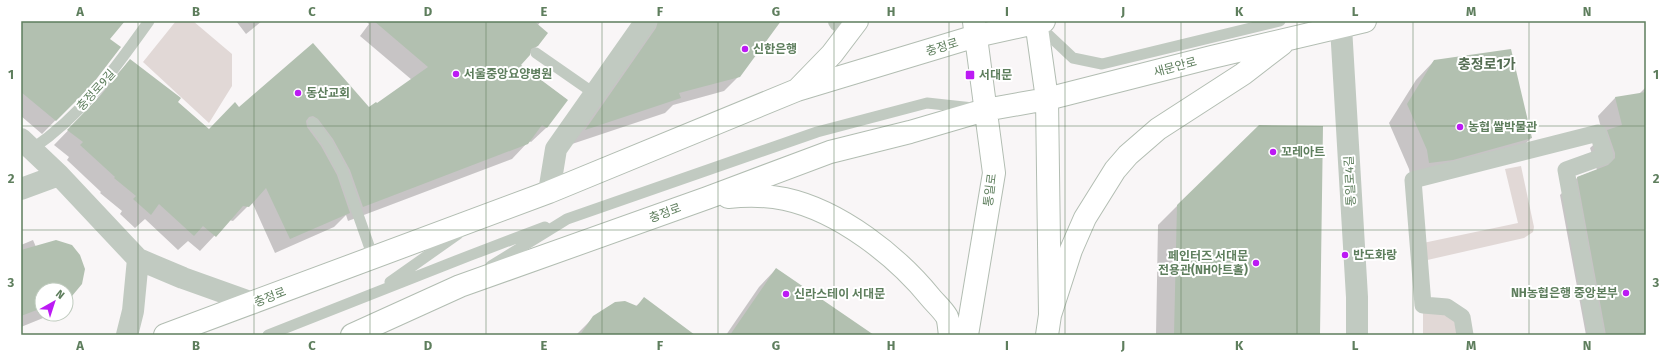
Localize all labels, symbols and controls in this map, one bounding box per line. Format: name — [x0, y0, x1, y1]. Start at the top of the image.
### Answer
text: A — [75, 4, 84, 19]
text: B — [192, 4, 200, 19]
text: C — [308, 4, 316, 19]
text: D — [424, 4, 433, 19]
text: E — [541, 4, 548, 19]
text: F — [657, 4, 664, 19]
text: G — [772, 4, 780, 19]
text: H — [887, 4, 895, 19]
text: I — [1005, 4, 1009, 19]
text: J — [1120, 4, 1125, 19]
text: K — [1235, 4, 1244, 19]
text: L — [1352, 4, 1359, 19]
text: M — [1466, 4, 1476, 19]
text: N — [1583, 4, 1591, 19]
street label: 충정로 — [924, 35, 960, 59]
place label: 신한은행 — [753, 42, 797, 56]
marker: 신한은행 — [740, 44, 750, 54]
street label: 새문안로 — [1152, 55, 1198, 79]
district label: 충정로1가 — [1458, 56, 1516, 73]
text: 1 — [8, 67, 14, 82]
street label: 충정로9길 — [74, 67, 118, 113]
place label: 서울중앙요양병원 — [464, 67, 552, 81]
text: 1 — [1653, 67, 1659, 82]
place label: 서대문 — [979, 68, 1012, 82]
marker: 서울중앙요양병원 — [451, 69, 461, 79]
marker: 서대문 — [964, 69, 976, 81]
place label: 동산교회 — [306, 86, 350, 100]
marker: 동산교회 — [293, 88, 303, 98]
place label: 농협 쌀박물관 — [1468, 120, 1537, 134]
marker: 농협 쌀박물관 — [1455, 122, 1465, 132]
place label: 꼬레아트 — [1281, 145, 1325, 159]
marker: 꼬레아트 — [1268, 147, 1278, 157]
street label: 통일로4길 — [1342, 155, 1358, 207]
text: 2 — [8, 171, 15, 186]
text: 2 — [1653, 171, 1660, 186]
street label: 통일로 — [981, 173, 999, 207]
street label: 충정로 — [647, 201, 683, 225]
place label: 반도화랑 — [1353, 248, 1397, 262]
place label: 페인터즈 서대문 전용관(NH아트홀) — [1158, 249, 1248, 277]
marker: 반도화랑 — [1340, 250, 1350, 260]
marker: 페인터즈 서대문 전용관(NH아트홀) — [1251, 258, 1261, 268]
text: 3 — [7, 275, 15, 290]
text: 3 — [1652, 275, 1660, 290]
north arrow — [34, 282, 74, 322]
street label: 충정로 — [252, 285, 288, 309]
place label: NH농협은행 중앙본부 — [1511, 286, 1618, 300]
text: N — [53, 287, 67, 302]
place label: 신라스테이 서대문 — [794, 287, 885, 301]
marker: NH농협은행 중앙본부 — [1621, 288, 1631, 298]
marker: 신라스테이 서대문 — [781, 289, 791, 299]
text: A — [75, 338, 84, 353]
text: B — [192, 338, 200, 353]
text: C — [308, 338, 316, 353]
text: D — [424, 338, 433, 353]
text: E — [541, 338, 548, 353]
text: F — [657, 338, 664, 353]
text: G — [772, 338, 780, 353]
text: H — [887, 338, 895, 353]
text: I — [1005, 338, 1009, 353]
text: J — [1120, 338, 1125, 353]
text: K — [1235, 338, 1244, 353]
text: L — [1352, 338, 1359, 353]
text: M — [1466, 338, 1476, 353]
text: N — [1583, 338, 1591, 353]

